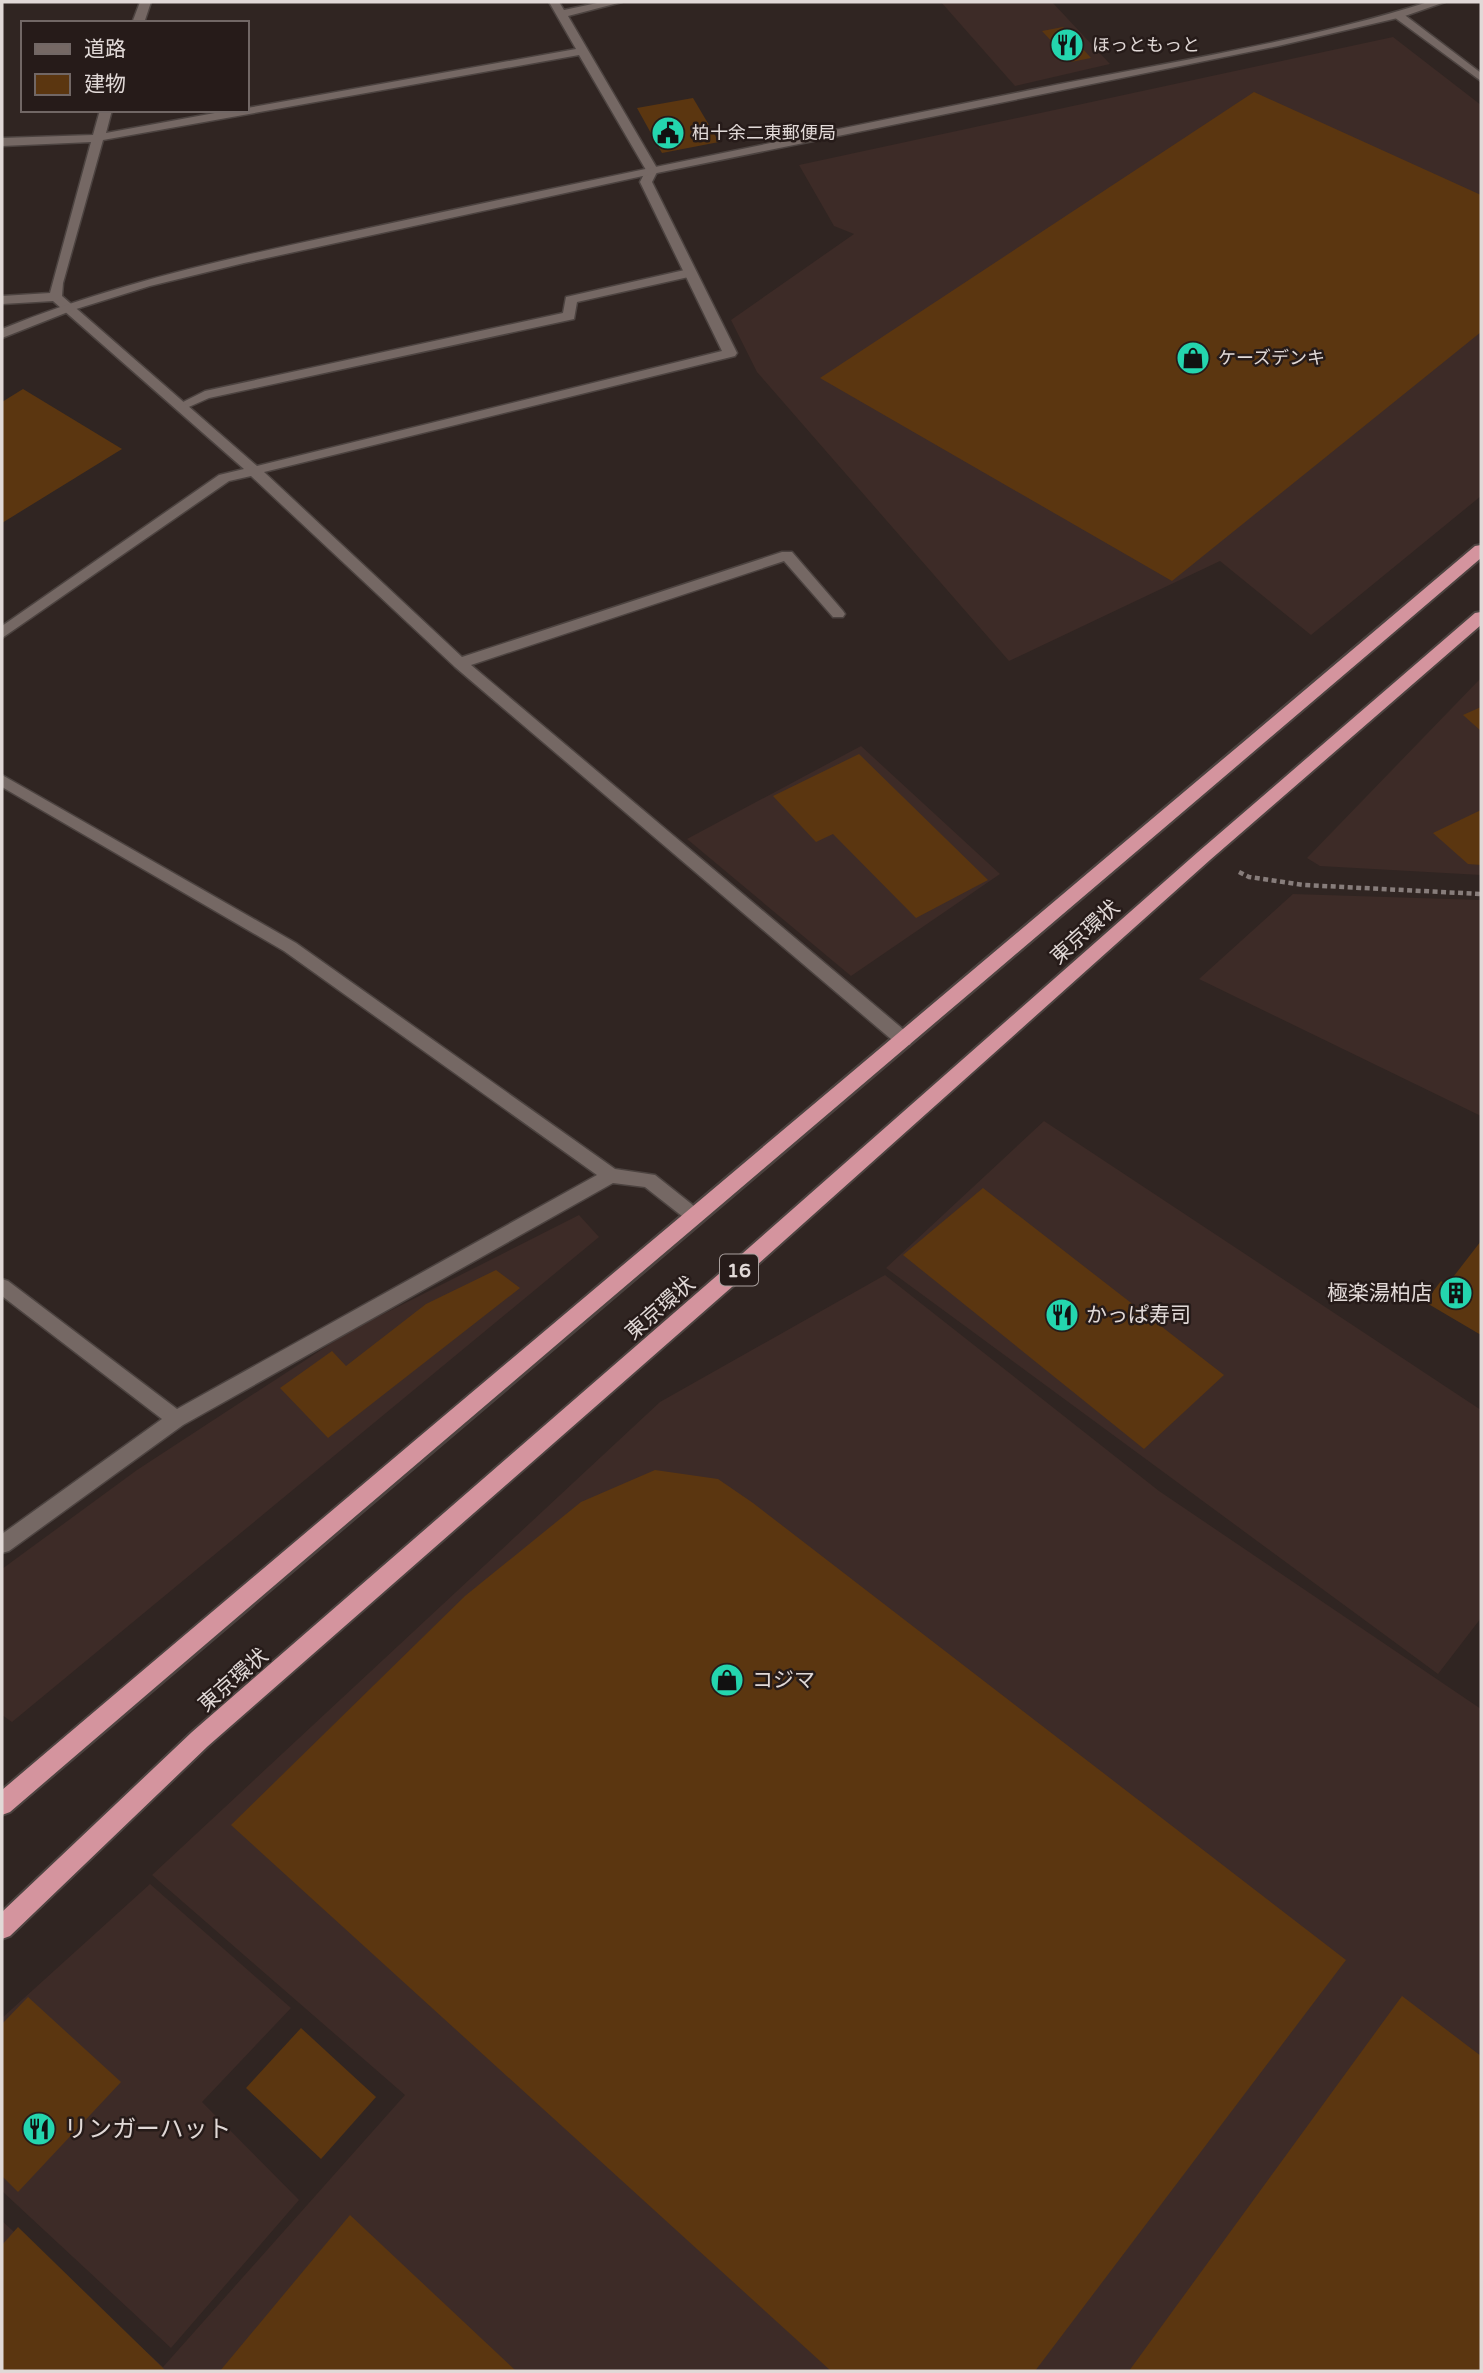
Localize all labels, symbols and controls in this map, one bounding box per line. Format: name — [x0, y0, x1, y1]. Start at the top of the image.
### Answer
legend — [21, 21, 248, 112]
restaurant icon: ほっともっと — [1048, 26, 1086, 64]
place label: ほっともっと — [1092, 34, 1200, 56]
text: 道路 — [84, 37, 126, 62]
text: 建物 — [84, 72, 126, 97]
public building icon: 柏十余二東郵便局 — [649, 114, 687, 152]
place label: 柏十余二東郵便局 — [692, 122, 836, 144]
shop icon: ケーズデンキ — [1174, 339, 1212, 377]
place label: ケーズデンキ — [1218, 347, 1325, 369]
street label: 東京環状 — [1046, 895, 1125, 970]
road number: 16 — [720, 1254, 758, 1286]
street label: 東京環状 — [620, 1271, 700, 1345]
building icon: 極楽湯柏店 — [1437, 1274, 1475, 1312]
place label: 極楽湯柏店 — [1327, 1281, 1432, 1306]
restaurant icon: かっぱ寿司 — [1043, 1296, 1081, 1334]
place label: かっぱ寿司 — [1086, 1303, 1191, 1328]
street label: 東京環状 — [193, 1643, 273, 1717]
shop icon: コジマ — [708, 1661, 746, 1699]
place label: コジマ — [752, 1668, 815, 1693]
restaurant icon: リンガーハット — [20, 2110, 58, 2148]
place label: リンガーハット — [64, 2115, 232, 2144]

